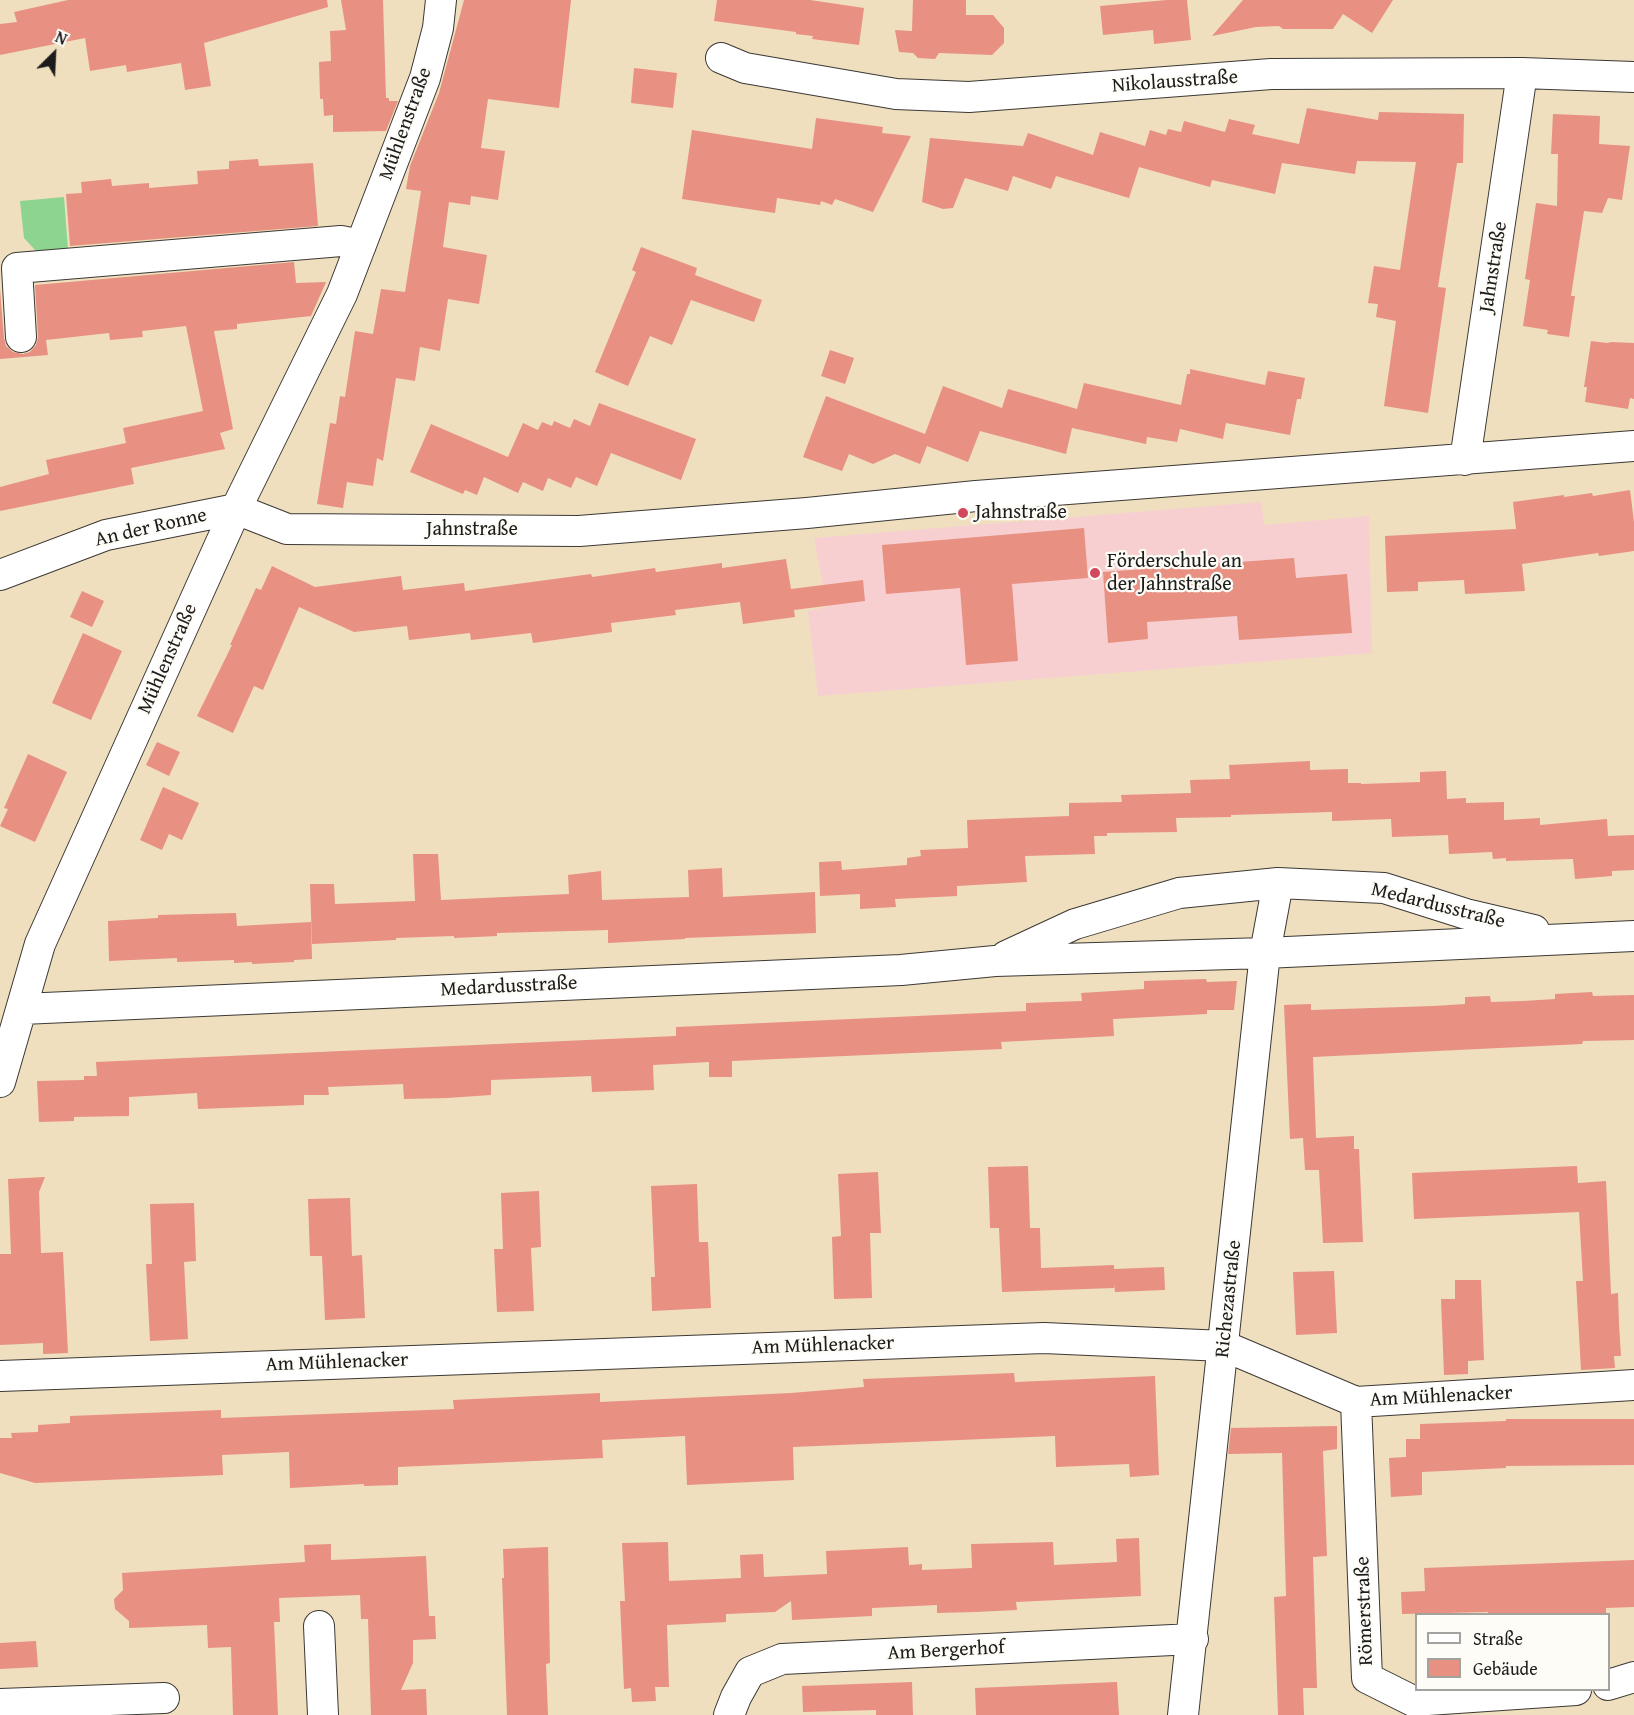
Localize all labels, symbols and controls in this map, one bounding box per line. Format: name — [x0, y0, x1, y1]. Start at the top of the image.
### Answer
north arrow — [24, 24, 84, 84]
text: N — [52, 24, 71, 51]
street label: Mühlenstraße — [374, 64, 438, 184]
street label: Nikolausstraße — [1111, 66, 1239, 98]
street label: Jahnstraße — [1475, 220, 1513, 314]
place label: Jahnstraße — [975, 501, 1067, 525]
street label: An der Ronne — [93, 503, 209, 553]
marker: Jahnstraße — [956, 506, 970, 520]
street label: Jahnstraße — [426, 518, 518, 542]
place label: Förderschule an der Jahnstraße — [1107, 550, 1242, 597]
marker: Förderschule an der Jahnstraße — [1088, 566, 1102, 580]
street label: Mühlenstraße — [133, 600, 203, 718]
street label: Medardusstraße — [1369, 878, 1507, 934]
street label: Medardusstraße — [440, 971, 578, 1003]
street label: Richezastraße — [1211, 1239, 1247, 1359]
street label: Am Mühlenacker — [751, 1332, 895, 1360]
street label: Am Mühlenacker — [265, 1349, 409, 1377]
street label: Am Mühlenacker — [1369, 1381, 1513, 1413]
street label: Römerstraße — [1351, 1556, 1379, 1666]
legend — [1415, 1613, 1610, 1691]
text: Straße — [1473, 1625, 1523, 1652]
street label: Am Bergerhof — [887, 1636, 1005, 1666]
text: Gebäude — [1473, 1655, 1538, 1682]

